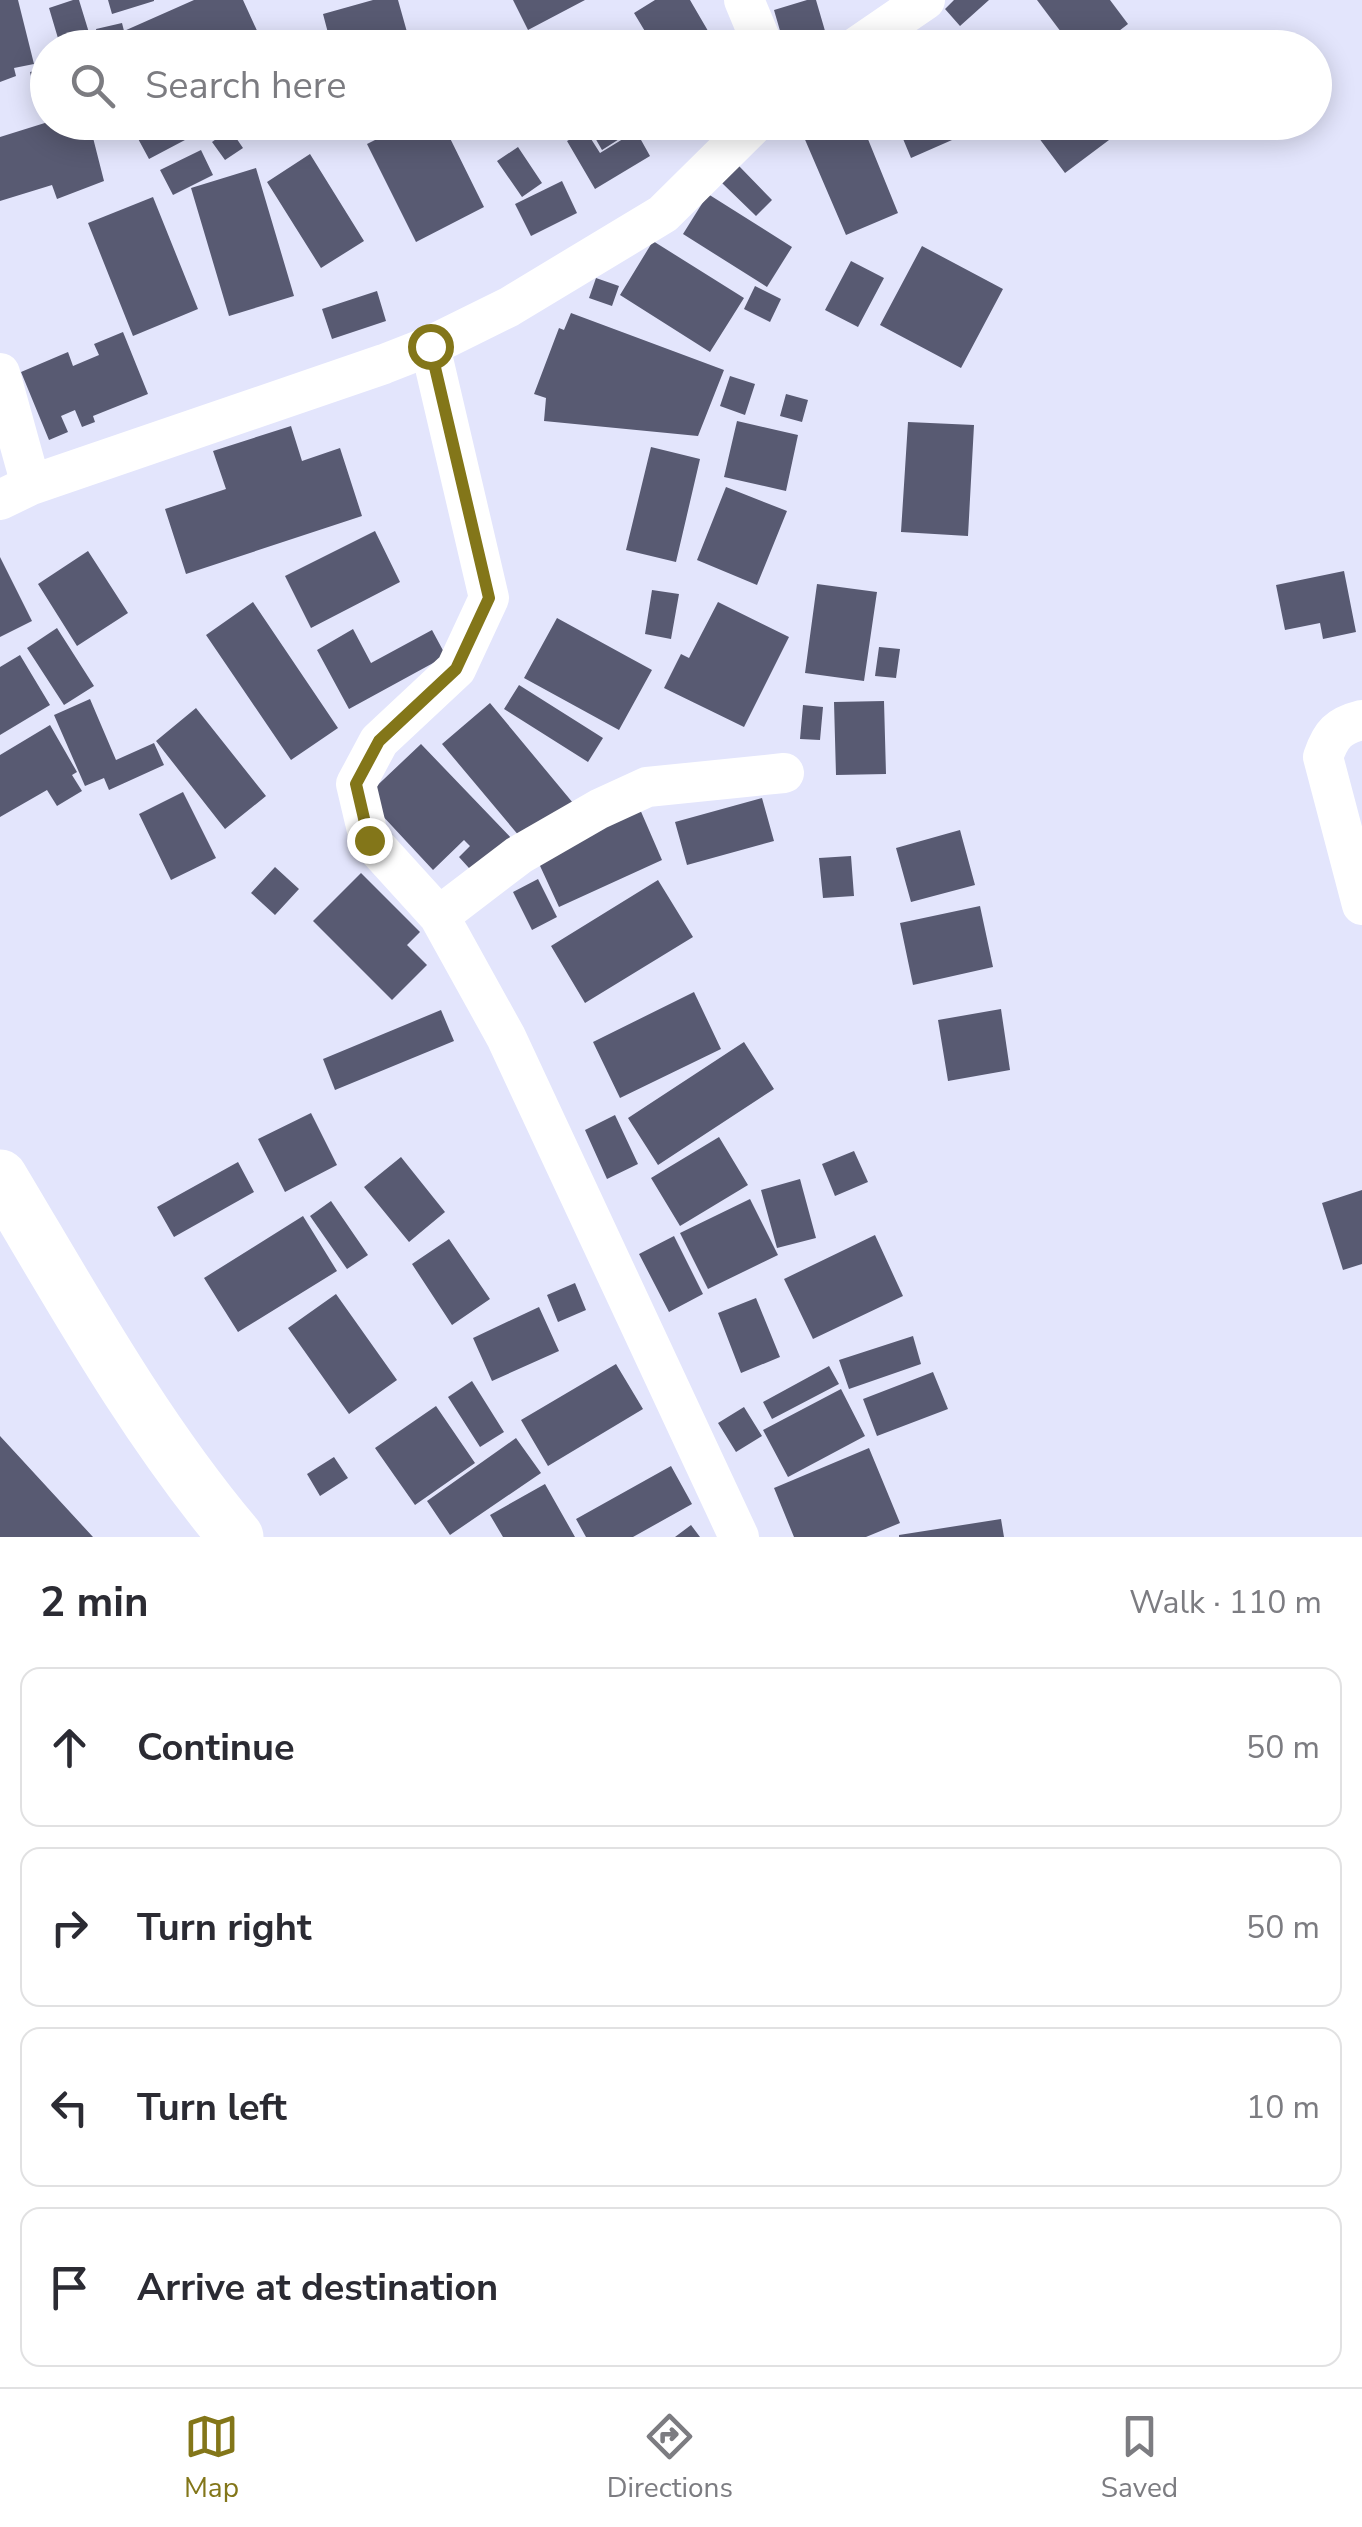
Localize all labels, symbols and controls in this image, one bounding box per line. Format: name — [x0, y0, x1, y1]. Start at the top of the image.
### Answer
search box — [30, 30, 1332, 140]
icon: search — [65, 58, 120, 113]
text: Search here — [145, 60, 346, 111]
route start — [408, 324, 454, 370]
route end — [347, 818, 393, 864]
text: 2 min — [40, 1574, 149, 1631]
text: Walk · 110 m — [1129, 1581, 1322, 1624]
icon: ahead — [42, 1720, 97, 1775]
text: Continue — [137, 1722, 295, 1773]
text: 50 m — [1246, 1726, 1320, 1769]
icon: right — [42, 1900, 97, 1955]
text: Turn right — [137, 1902, 312, 1953]
text: 50 m — [1246, 1906, 1320, 1949]
icon: left — [42, 2080, 97, 2135]
text: Turn left — [137, 2082, 287, 2133]
text: 10 m — [1246, 2086, 1320, 2129]
icon: arrive — [42, 2260, 97, 2315]
text: Arrive at destination — [137, 2262, 498, 2313]
tab: Map — [184, 2409, 239, 2507]
tab: Directions — [607, 2409, 733, 2507]
tab: Saved — [1101, 2409, 1178, 2507]

